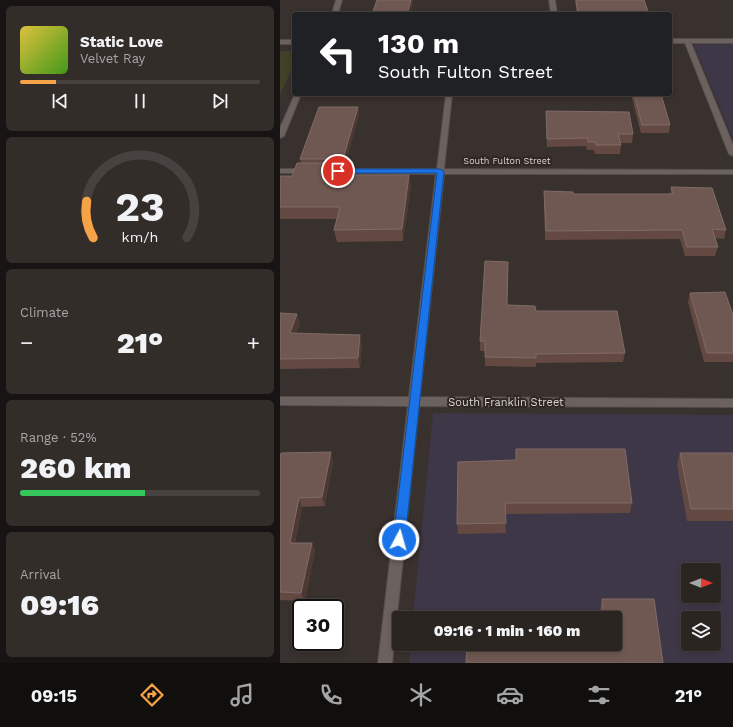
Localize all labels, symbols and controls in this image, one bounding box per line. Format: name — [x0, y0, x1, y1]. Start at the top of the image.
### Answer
text: 130 m — [378, 27, 459, 60]
icon: left — [312, 28, 364, 80]
text: Static Love — [80, 33, 163, 51]
text: Velvet Ray — [80, 51, 145, 66]
text: South Fulton Street — [378, 61, 553, 82]
icon: previous — [49, 90, 71, 112]
icon: pause — [129, 90, 151, 112]
icon: next — [209, 90, 231, 112]
pin — [321, 154, 355, 188]
street label: South Fulton Street — [463, 156, 551, 166]
icon: arrive — [327, 160, 349, 182]
text: 23 — [115, 182, 165, 231]
text: km/h — [122, 229, 158, 245]
text: Climate — [20, 305, 69, 320]
text: 21° — [117, 325, 163, 360]
text: − — [20, 330, 33, 355]
text: + — [247, 330, 260, 355]
street label: South Franklin Street — [448, 396, 564, 409]
text: Range · 52% — [20, 430, 97, 445]
text: 260 km — [20, 450, 131, 485]
position arrow — [378, 519, 420, 561]
north arrow — [681, 563, 721, 603]
map controls — [681, 563, 721, 651]
text: Arrival — [20, 567, 61, 582]
text: 09:16 — [20, 587, 99, 622]
speed limit sign: 30 — [292, 599, 344, 651]
button: layers — [681, 611, 721, 651]
text: 09:16 · 1 min · 160 m — [434, 622, 580, 640]
icon: directions — [138, 681, 166, 709]
icon: music — [228, 681, 256, 709]
icon: phone — [317, 681, 345, 709]
icon: climate — [407, 681, 435, 709]
icon: car — [496, 681, 524, 709]
icon: filters — [585, 681, 613, 709]
text: 09:15 — [31, 685, 77, 706]
text: 21° — [675, 685, 702, 706]

